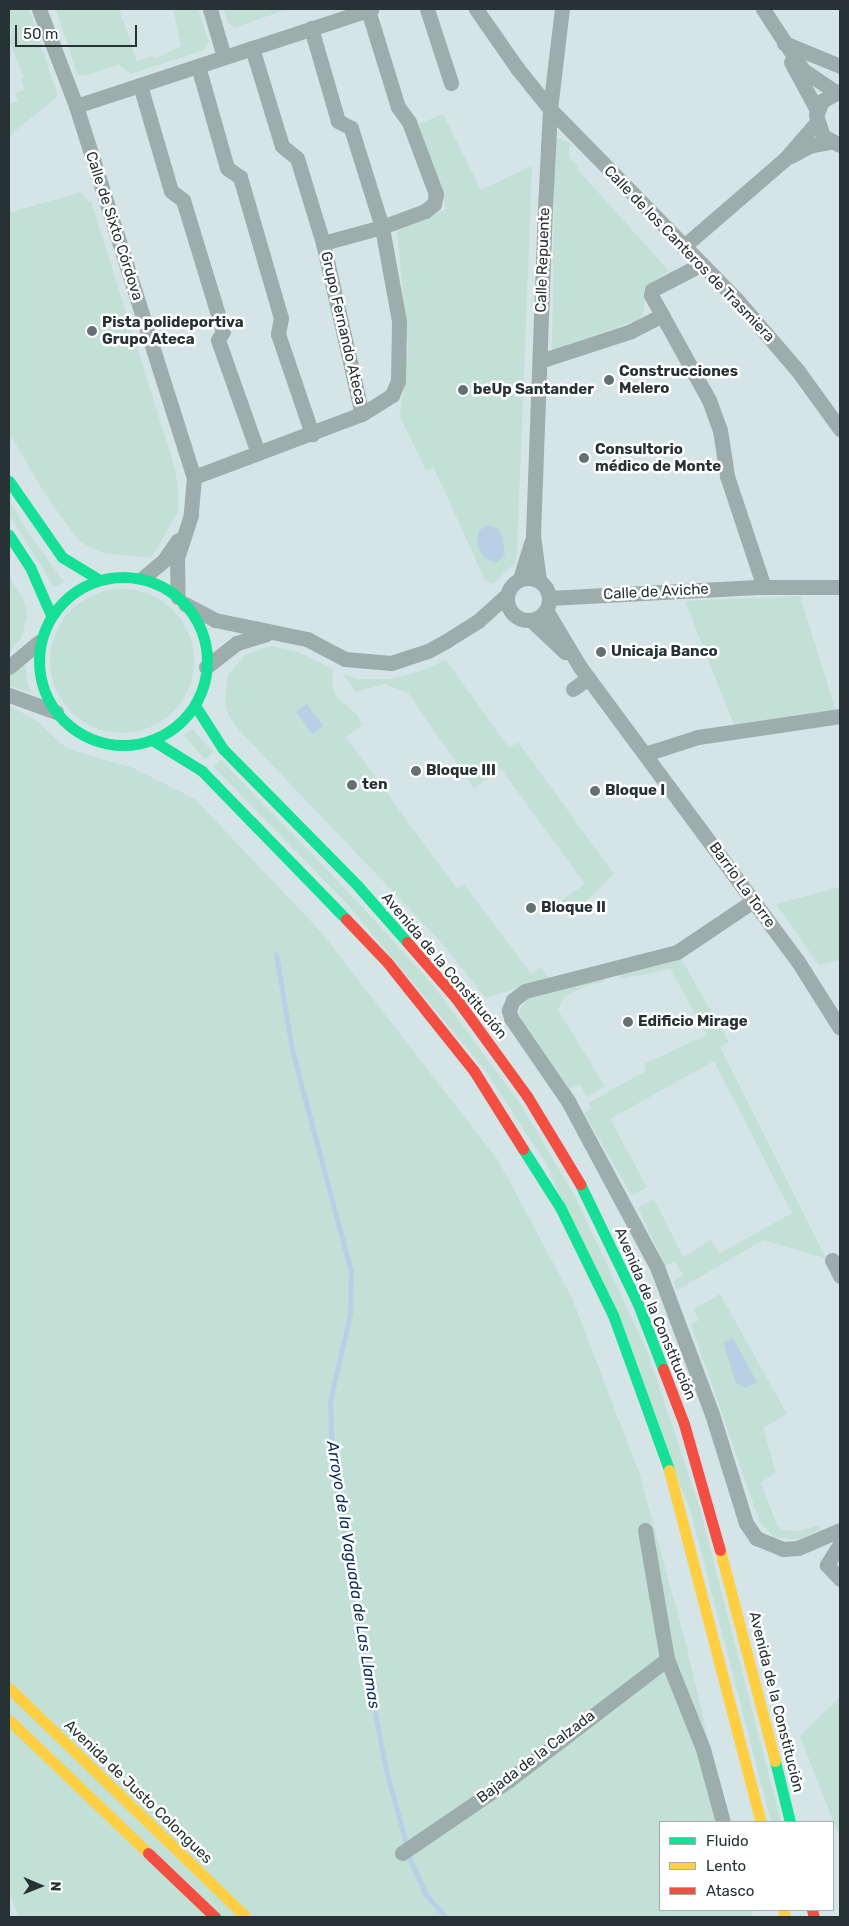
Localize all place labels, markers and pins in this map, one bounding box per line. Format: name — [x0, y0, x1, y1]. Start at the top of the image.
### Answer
place label: Pista polideportiva Grupo Ateca — [102, 313, 243, 348]
marker: Pista polideportiva Grupo Ateca — [86, 325, 98, 337]
place label: Construcciones Melero — [619, 362, 738, 397]
marker: Construcciones Melero — [603, 374, 615, 386]
place label: beUp Santander — [473, 381, 594, 399]
marker: beUp Santander — [457, 384, 469, 396]
place label: Consultorio médico de Monte — [595, 440, 721, 475]
marker: Consultorio médico de Monte — [577, 451, 591, 465]
place label: Unicaja Banco — [611, 643, 718, 661]
marker: Unicaja Banco — [595, 646, 607, 658]
place label: Bloque III — [426, 762, 496, 780]
marker: Bloque III — [410, 765, 422, 777]
place label: ten — [362, 776, 388, 794]
marker: ten — [346, 779, 358, 791]
place label: Bloque I — [605, 782, 665, 800]
marker: Bloque I — [589, 785, 601, 797]
place label: Bloque II — [541, 899, 606, 917]
marker: Bloque II — [525, 902, 537, 914]
place label: Edificio Mirage — [638, 1013, 748, 1031]
marker: Edificio Mirage — [622, 1016, 634, 1028]

